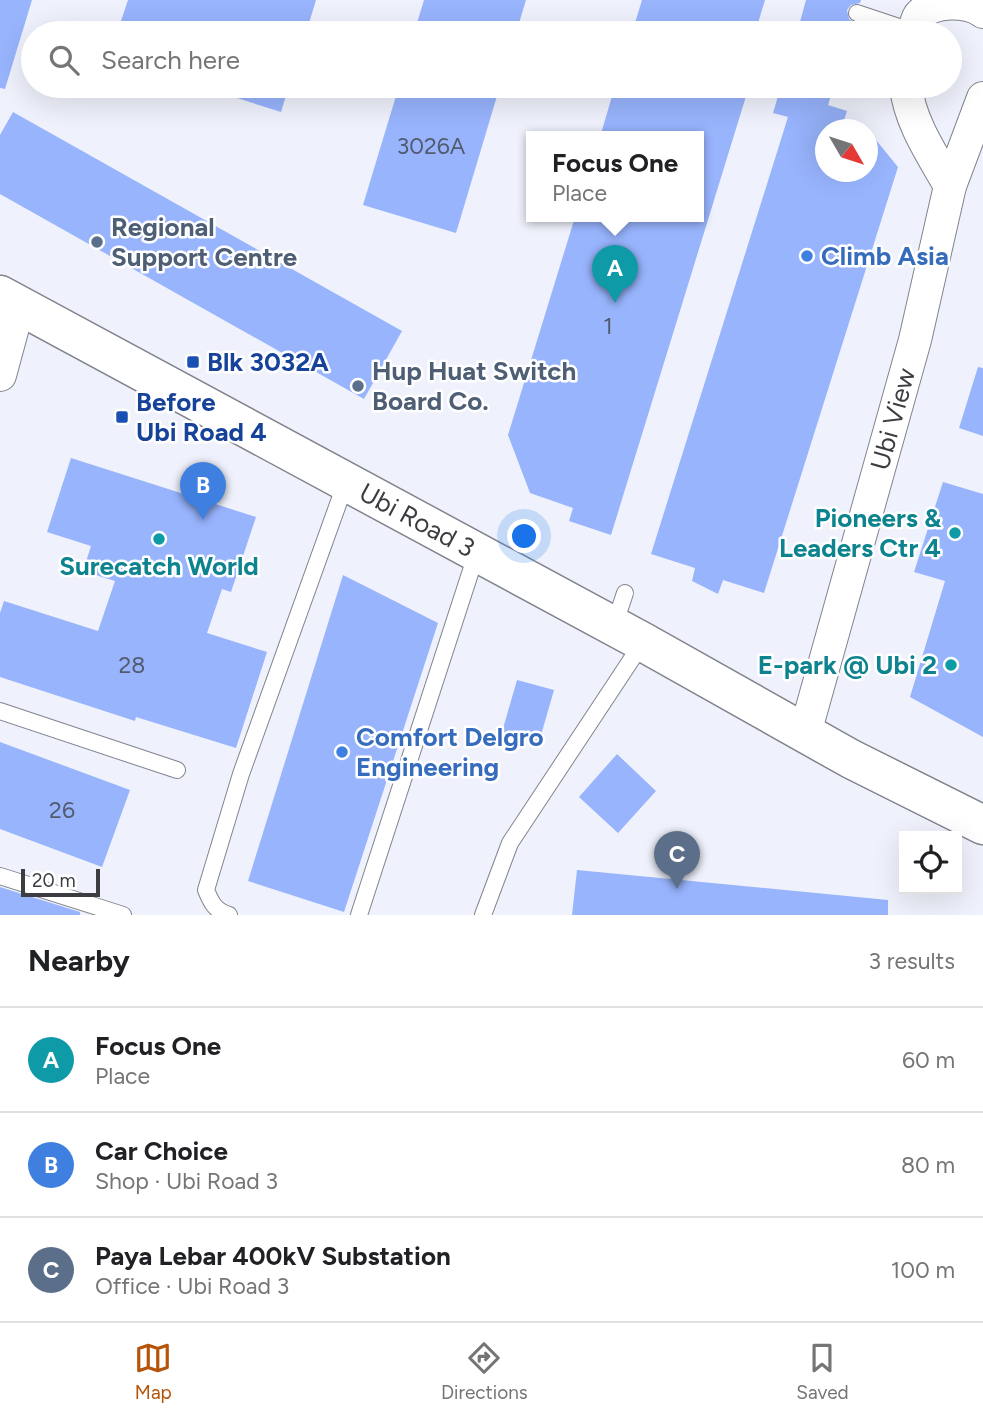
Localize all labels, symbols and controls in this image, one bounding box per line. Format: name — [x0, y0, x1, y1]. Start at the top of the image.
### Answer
search box — [21, 21, 962, 98]
icon: search — [45, 41, 83, 79]
text: Search here — [101, 44, 240, 76]
north arrow — [815, 119, 878, 182]
popup — [526, 131, 704, 222]
house number: 3026A — [397, 132, 466, 160]
text: Focus One — [552, 147, 678, 179]
text: Place — [552, 179, 607, 207]
place label: Regional Support Centre — [111, 211, 297, 273]
marker: Regional Support Centre — [89, 234, 105, 250]
place label: Climb Asia — [821, 240, 949, 272]
pin: A — [592, 245, 638, 303]
marker: Climb Asia — [799, 248, 815, 264]
house number: 1 — [603, 312, 613, 340]
place label: Blk 3032A — [207, 346, 329, 378]
marker: Blk 3032A — [185, 354, 201, 370]
place label: Hup Huat Switch Board Co. — [372, 355, 576, 417]
street label: Ubi View — [863, 364, 923, 474]
marker: Hup Huat Switch Board Co. — [350, 378, 366, 394]
place label: Before Ubi Road 4 — [136, 386, 267, 448]
marker: Before Ubi Road 4 — [114, 409, 130, 425]
pin: B — [180, 462, 226, 520]
street label: Ubi Road 3 — [354, 476, 480, 564]
place label: Pioneers & Leaders Ctr 4 — [779, 502, 941, 564]
your location — [507, 519, 541, 553]
marker: Pioneers & Leaders Ctr 4 — [947, 525, 963, 541]
marker: Surecatch World — [151, 531, 167, 547]
place label: Surecatch World — [59, 550, 259, 582]
place label: E-park @ Ubi 2 — [758, 649, 937, 681]
house number: 28 — [119, 651, 145, 679]
marker: E-park @ Ubi 2 — [943, 657, 959, 673]
place label: Comfort Delgro Engineering — [356, 721, 544, 783]
marker: Comfort Delgro Engineering — [334, 744, 350, 760]
house number: 26 — [49, 796, 75, 824]
pin: C — [654, 831, 700, 889]
map controls — [899, 831, 962, 894]
button: locate — [899, 831, 962, 894]
scale bar — [21, 866, 100, 898]
text: 20 m — [32, 869, 76, 892]
text: Nearby — [28, 942, 130, 979]
text: 3 results — [868, 947, 955, 975]
text: Focus One — [95, 1030, 221, 1062]
text: A — [43, 1046, 59, 1074]
text: 60 m — [902, 1046, 955, 1074]
text: Place — [95, 1062, 150, 1090]
text: Car Choice — [95, 1135, 228, 1167]
text: B — [44, 1151, 58, 1179]
text: 80 m — [901, 1151, 955, 1179]
text: Shop · Ubi Road 3 — [95, 1167, 278, 1195]
text: Paya Lebar 400kV Substation — [95, 1240, 451, 1272]
text: C — [43, 1256, 59, 1284]
text: 100 m — [891, 1256, 955, 1284]
text: Office · Ubi Road 3 — [95, 1272, 289, 1300]
tab: Map — [134, 1339, 172, 1404]
tab: Directions — [441, 1339, 528, 1404]
tab: Saved — [796, 1339, 849, 1404]

